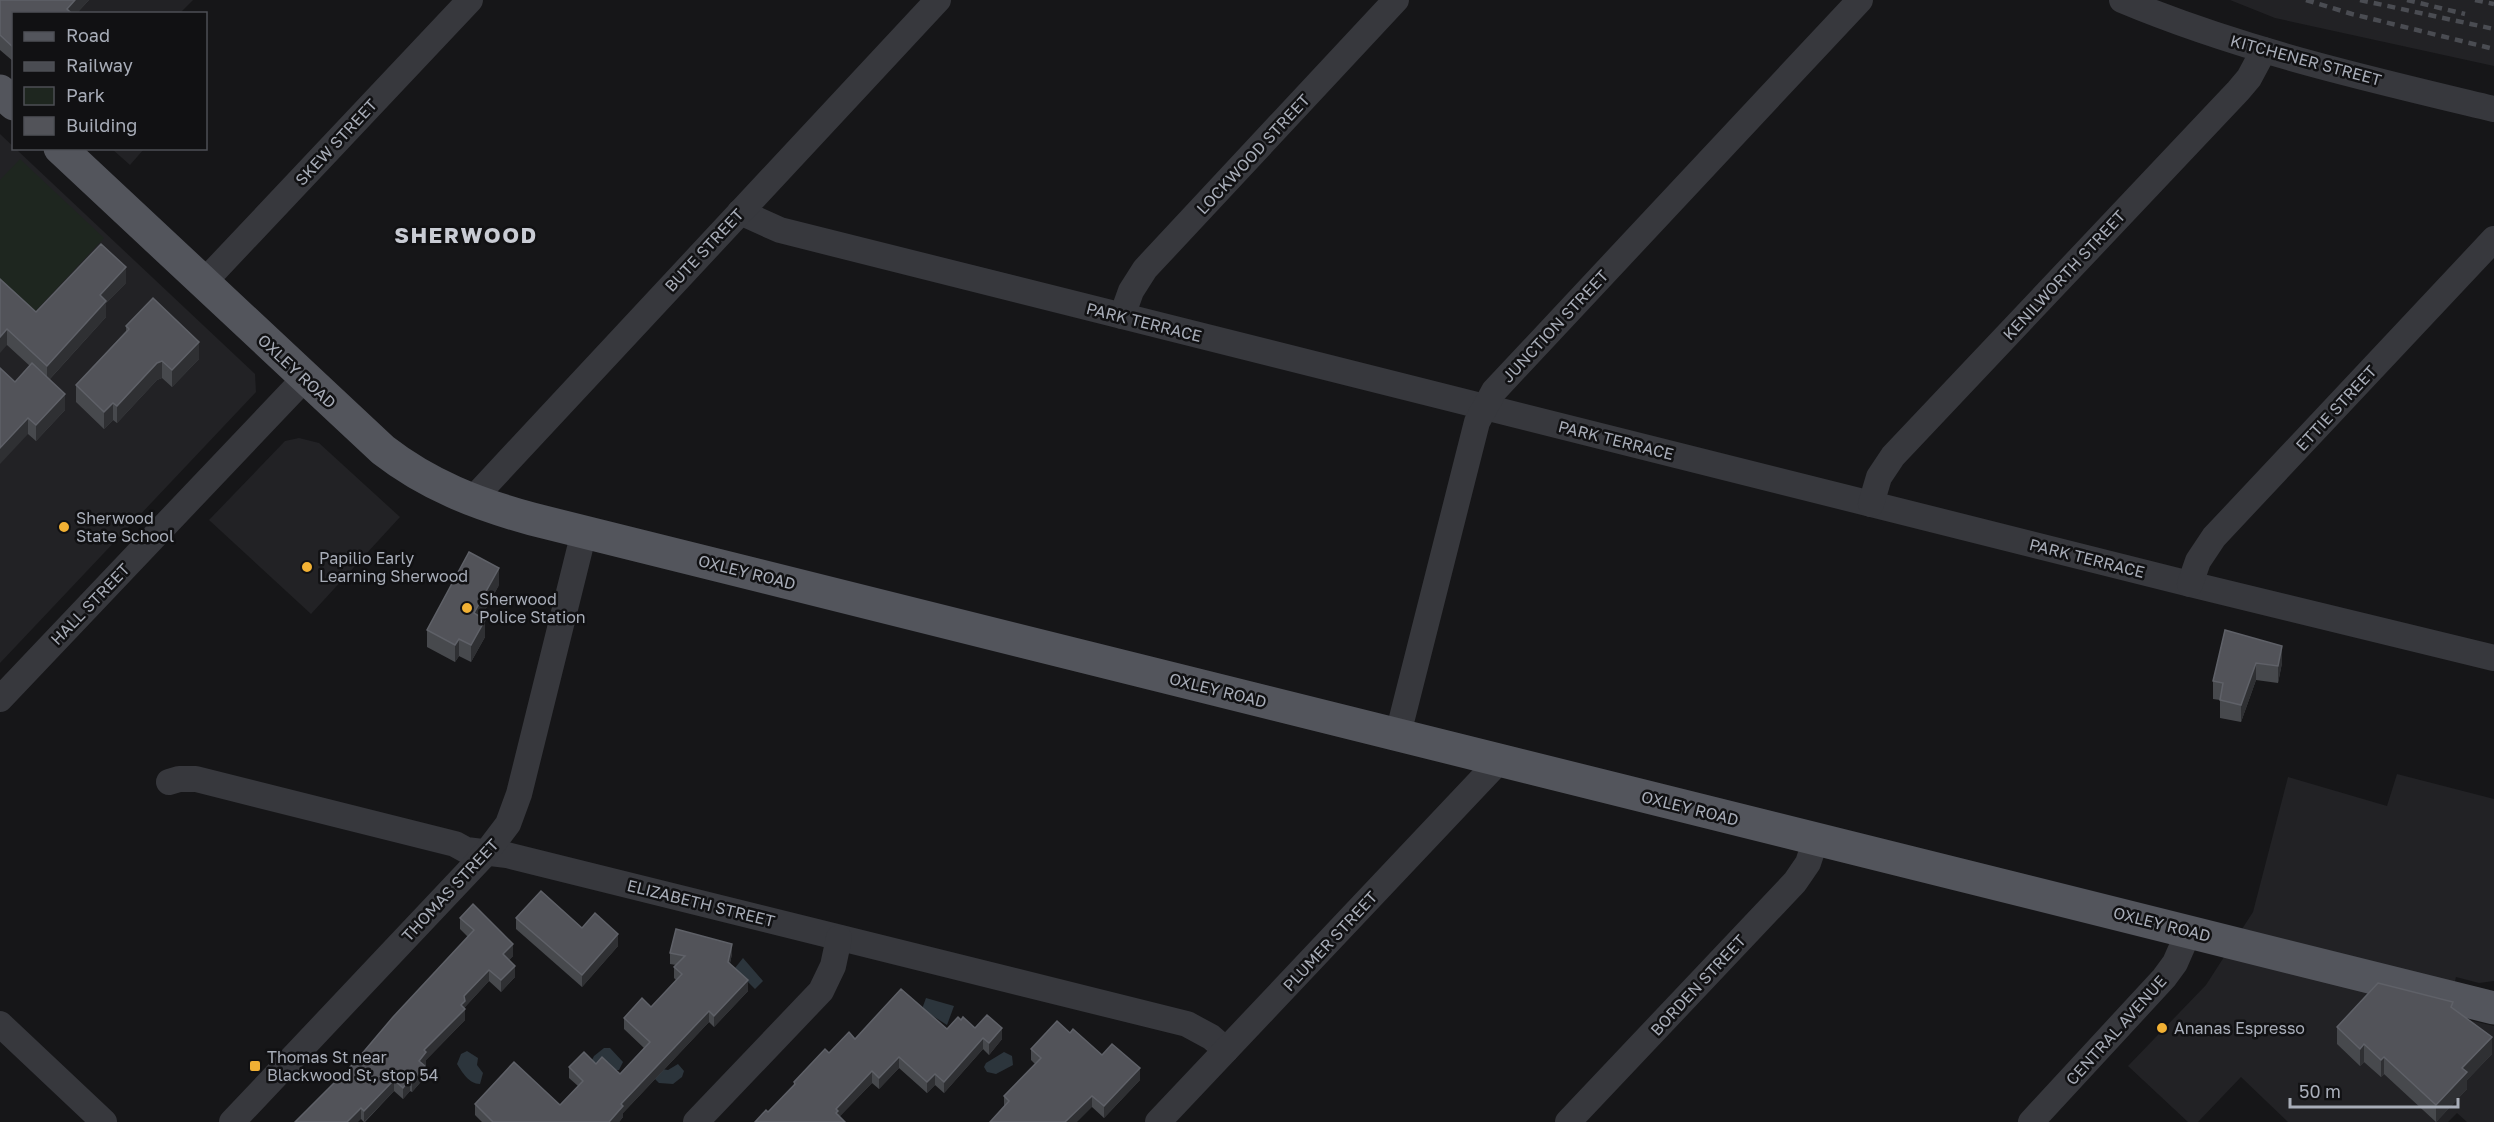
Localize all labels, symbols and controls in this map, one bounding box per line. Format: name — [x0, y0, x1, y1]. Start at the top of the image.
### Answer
legend — [12, 12, 207, 150]
text: Road — [66, 24, 110, 46]
street label: KITCHENER STREET — [2228, 30, 2384, 90]
text: Railway — [66, 54, 133, 76]
text: Park — [66, 84, 105, 106]
street label: LOCKWOOD STREET — [1192, 90, 1314, 218]
street label: SKEW STREET — [291, 95, 381, 189]
text: Building — [66, 114, 137, 136]
street label: BUTE STREET — [660, 204, 748, 296]
street label: KENILWORTH STREET — [1999, 206, 2129, 344]
district label: SHERWOOD — [394, 221, 538, 248]
street label: JUNCTION STREET — [1498, 265, 1612, 386]
street label: PARK TERRACE — [1084, 298, 1204, 346]
street label: OXLEY ROAD — [254, 330, 340, 412]
street label: ETTIE STREET — [2291, 361, 2381, 455]
street label: PARK TERRACE — [1556, 416, 1676, 464]
place label: Sherwood State School — [76, 508, 174, 546]
marker: Sherwood State School — [57, 520, 71, 534]
street label: PARK TERRACE — [2027, 534, 2147, 582]
place label: Papilio Early Learning Sherwood — [319, 548, 468, 586]
street label: OXLEY ROAD — [696, 550, 798, 594]
street label: HALL STREET — [46, 559, 134, 649]
marker: Papilio Early Learning Sherwood — [300, 560, 314, 574]
place label: Sherwood Police Station — [479, 589, 586, 627]
marker: Sherwood Police Station — [460, 601, 474, 615]
street label: OXLEY ROAD — [1167, 668, 1269, 712]
street label: OXLEY ROAD — [1639, 786, 1741, 830]
street label: THOMAS STREET — [397, 835, 503, 945]
street label: ELIZABETH STREET — [625, 875, 777, 931]
street label: PLUMER STREET — [1278, 887, 1382, 995]
street label: OXLEY ROAD — [2111, 902, 2213, 946]
street label: BORDEN STREET — [1646, 930, 1750, 1040]
street label: CENTRAL AVENUE — [2061, 971, 2171, 1089]
place label: Ananas Espresso — [2174, 1018, 2305, 1038]
marker: Ananas Espresso — [2155, 1021, 2169, 1035]
place label: Thomas St near Blackwood St, stop 54 — [267, 1047, 439, 1085]
marker: Thomas St near Blackwood St, stop 54 — [248, 1059, 262, 1073]
scale bar — [2290, 1071, 2458, 1109]
text: 50 m — [2299, 1080, 2341, 1102]

